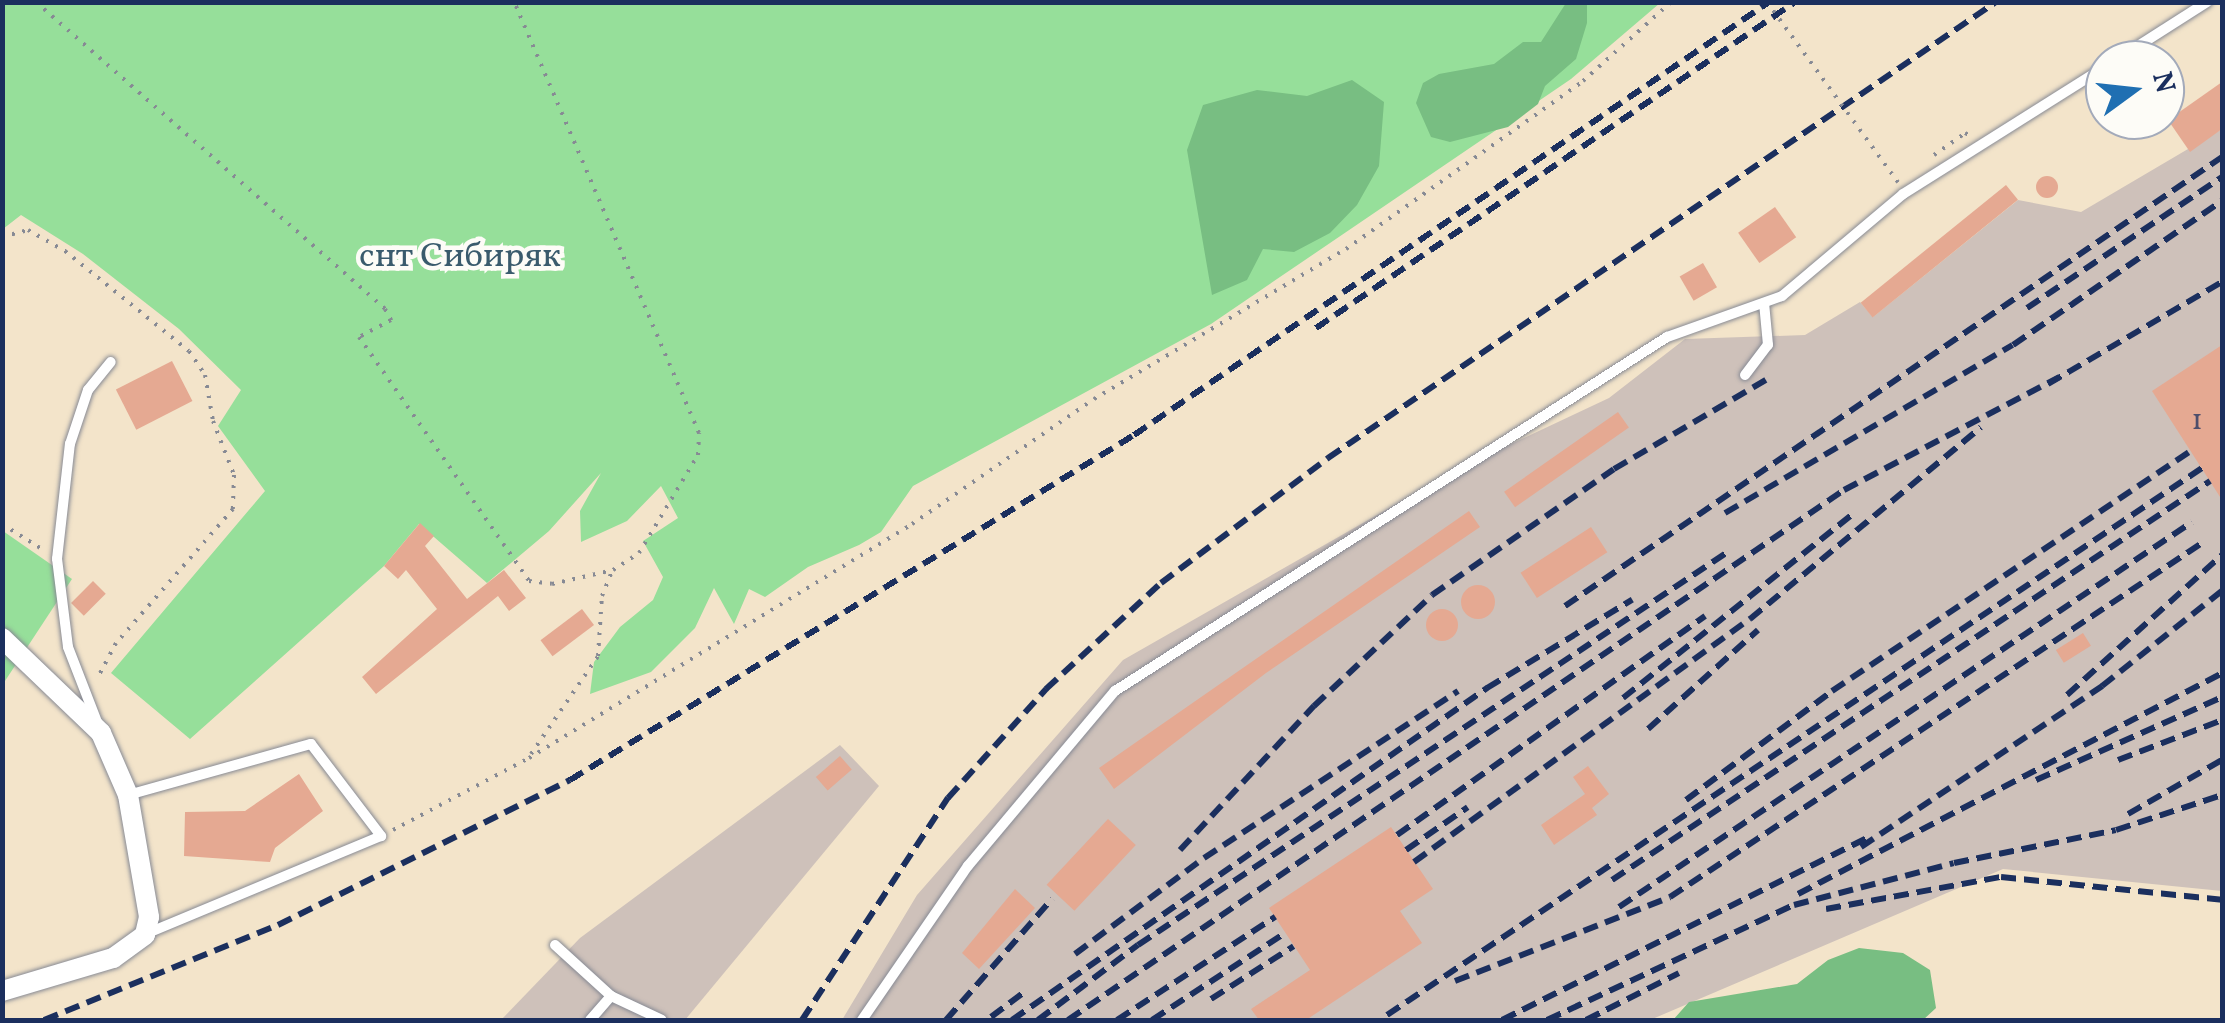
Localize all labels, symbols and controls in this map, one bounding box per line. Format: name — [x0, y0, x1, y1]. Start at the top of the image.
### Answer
north arrow — [2085, 40, 2185, 140]
text: N — [2141, 68, 2184, 97]
park label: снт Сибиряк — [359, 236, 561, 278]
house number: 1 — [2191, 403, 2203, 439]

